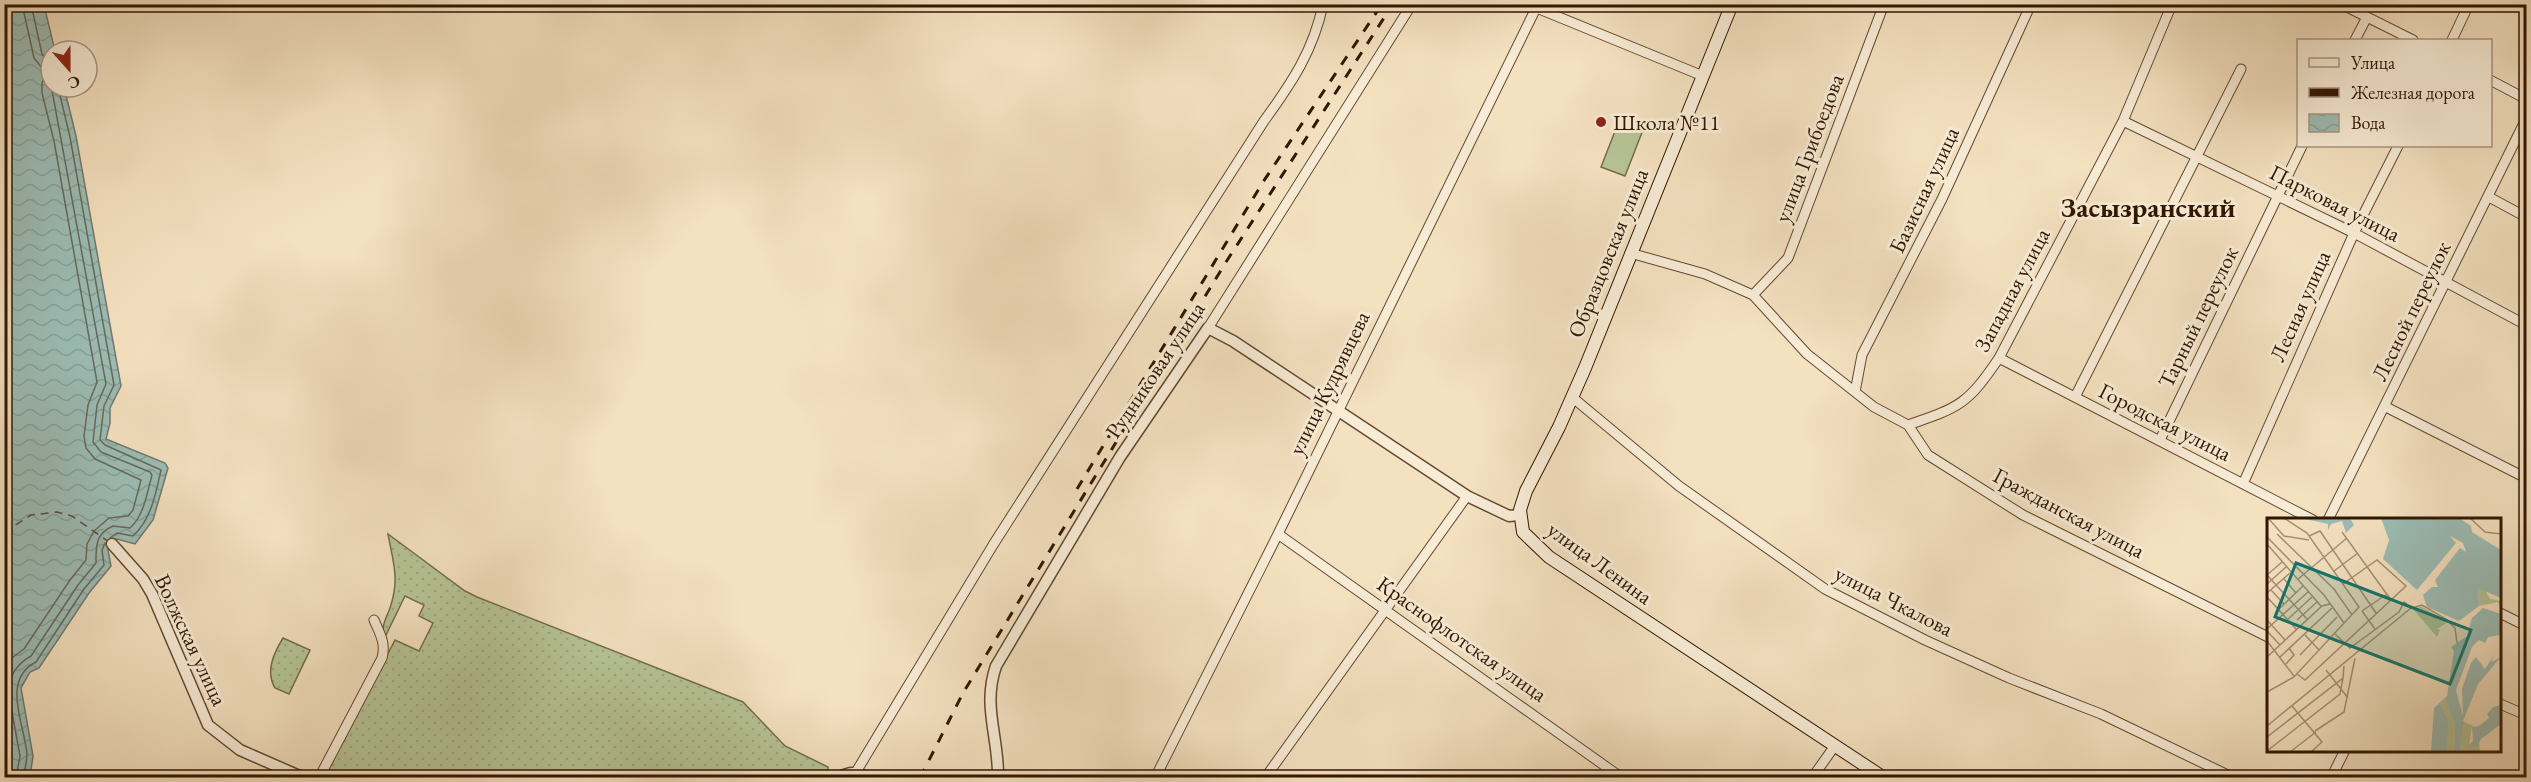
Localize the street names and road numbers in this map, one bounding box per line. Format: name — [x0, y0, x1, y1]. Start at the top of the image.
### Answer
street label: улица Грибоедова — [1767, 69, 1851, 226]
street label: Базисная улица — [1882, 122, 1966, 258]
street label: Парковая улица — [2265, 158, 2406, 248]
street label: Образцовская улица — [1561, 164, 1655, 342]
street label: Западная улица — [1967, 223, 2057, 357]
street label: Лесной переулок — [2365, 236, 2457, 386]
street label: Тарный переулок — [2151, 241, 2245, 393]
street label: Лесная улица — [2263, 246, 2337, 366]
street label: Рудниковая улица — [1099, 296, 1212, 444]
street label: улица Кудрявцева — [1282, 306, 1376, 460]
street label: Городская улица — [2094, 376, 2236, 468]
street label: Гражданская улица — [1988, 461, 2150, 565]
street label: улица Ленина — [1542, 515, 1659, 611]
street label: улица Чкалова — [1830, 559, 1958, 643]
street label: Краснофлотская улица — [1371, 569, 1553, 709]
street label: Волжская улица — [148, 570, 234, 711]

